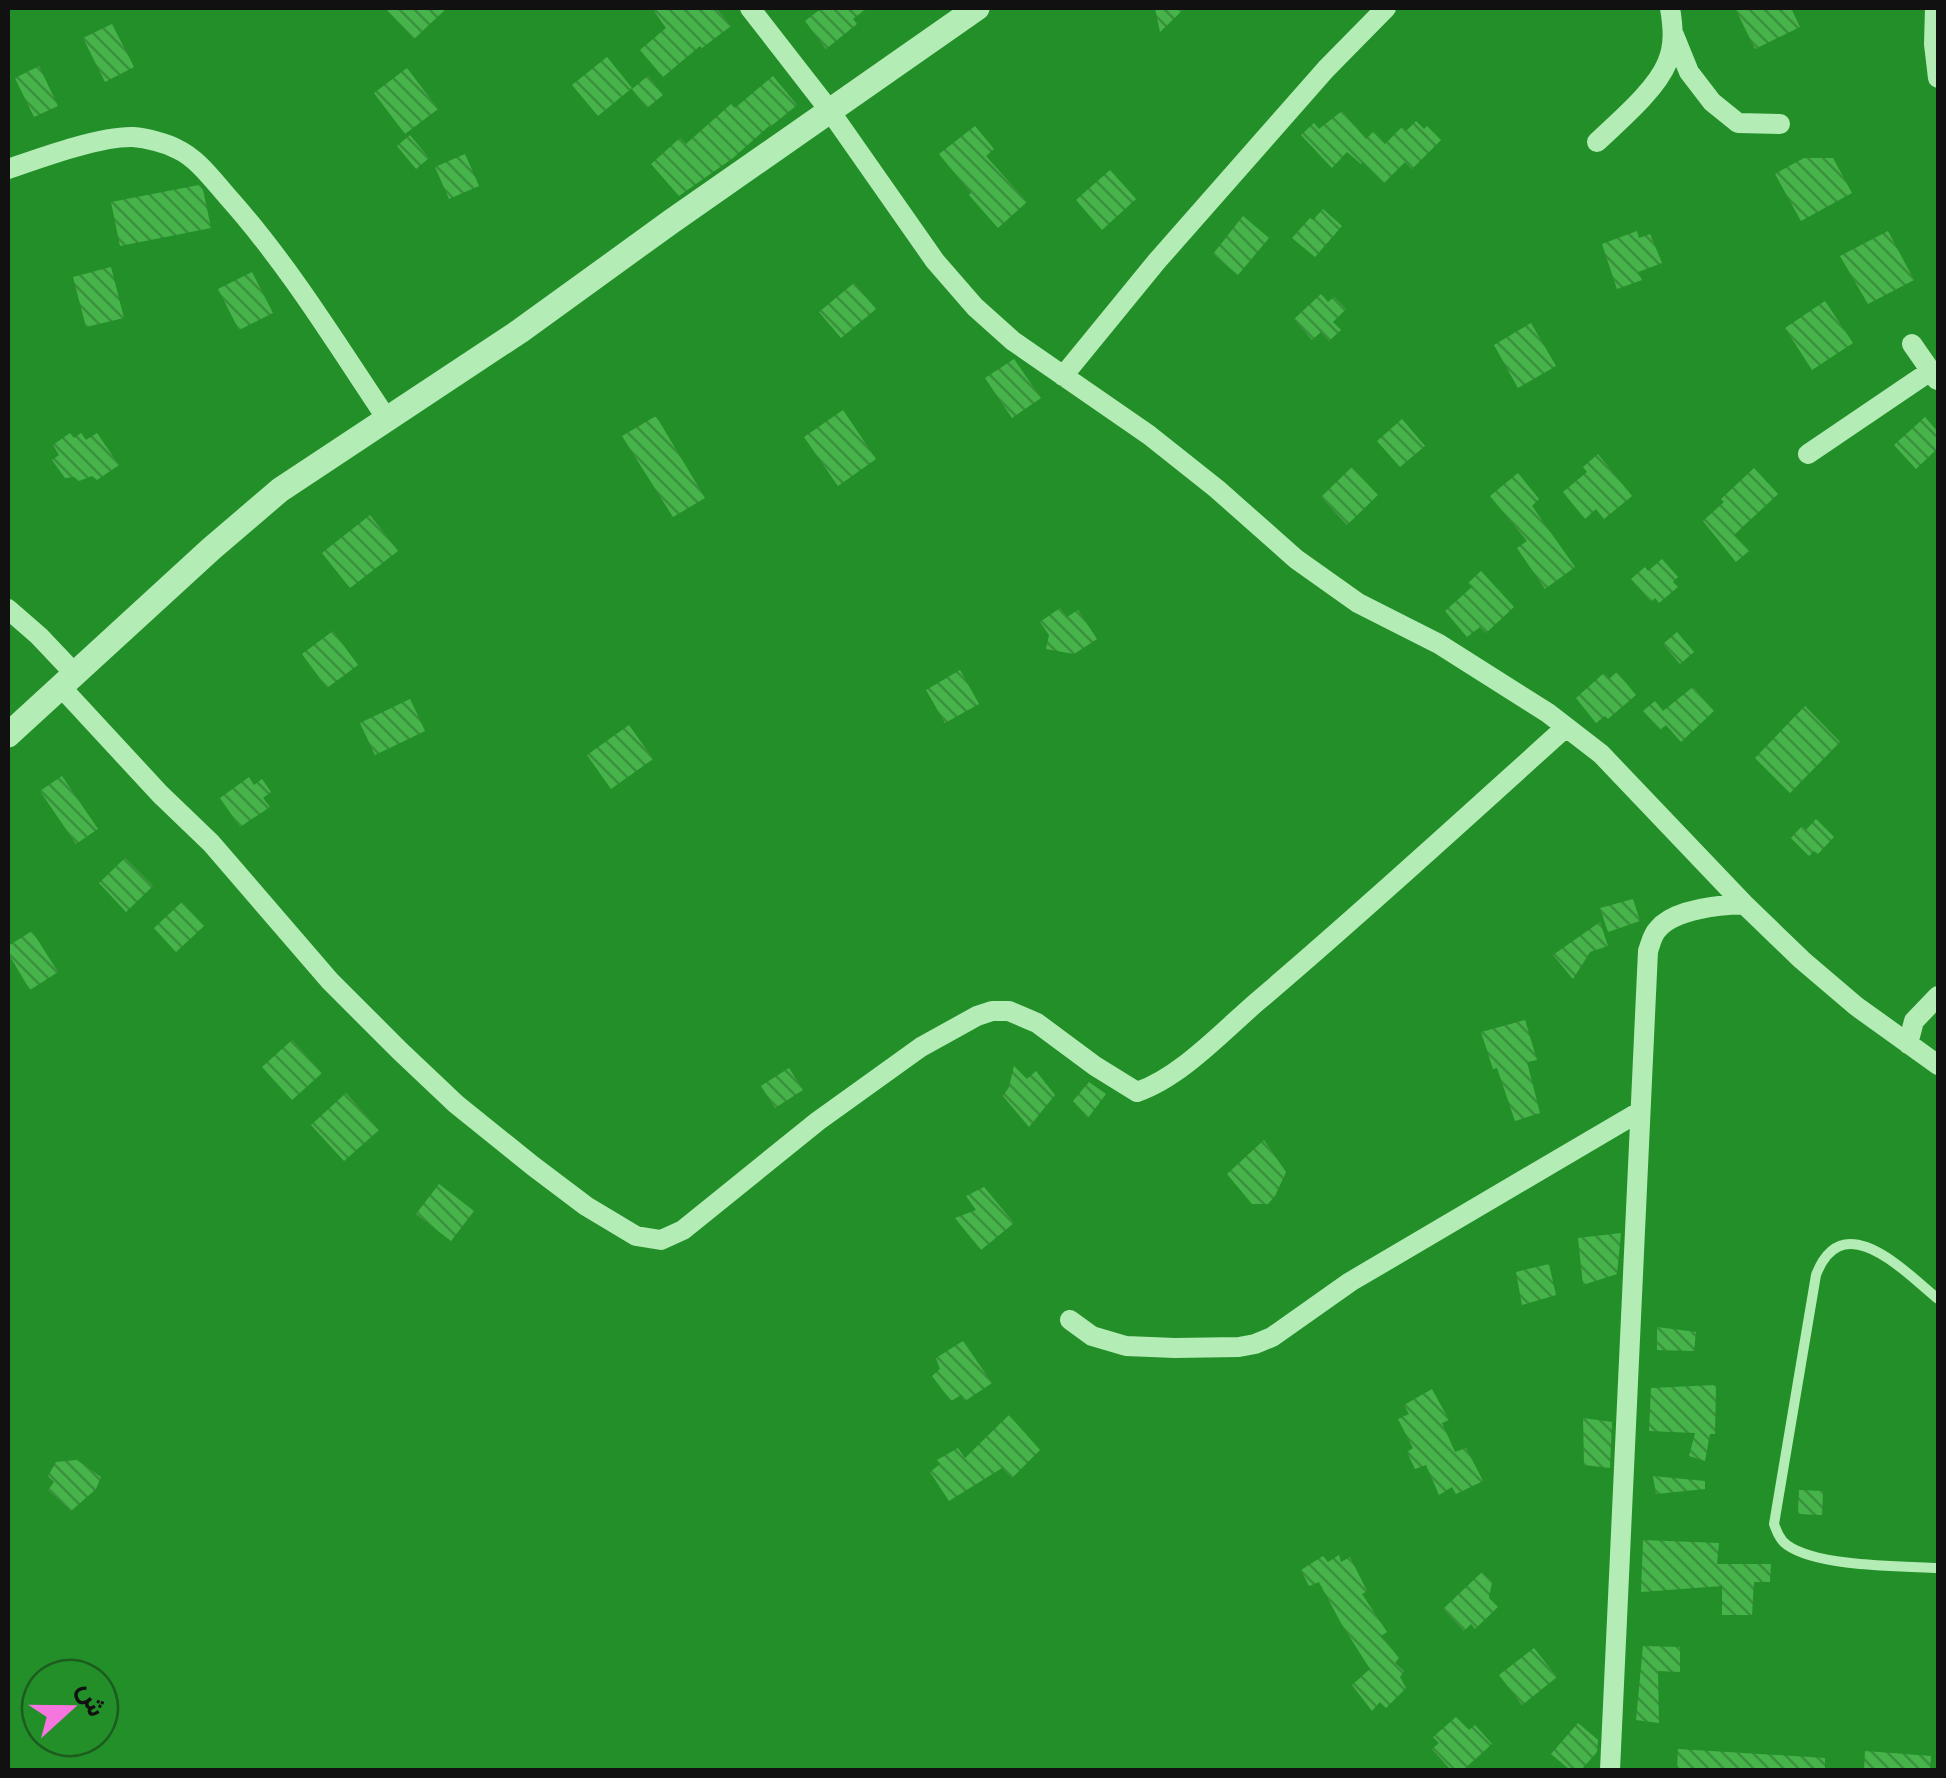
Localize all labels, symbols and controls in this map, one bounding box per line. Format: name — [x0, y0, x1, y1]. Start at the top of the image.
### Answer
north arrow — [20, 1658, 120, 1758]
text: ش — [71, 1677, 115, 1721]

